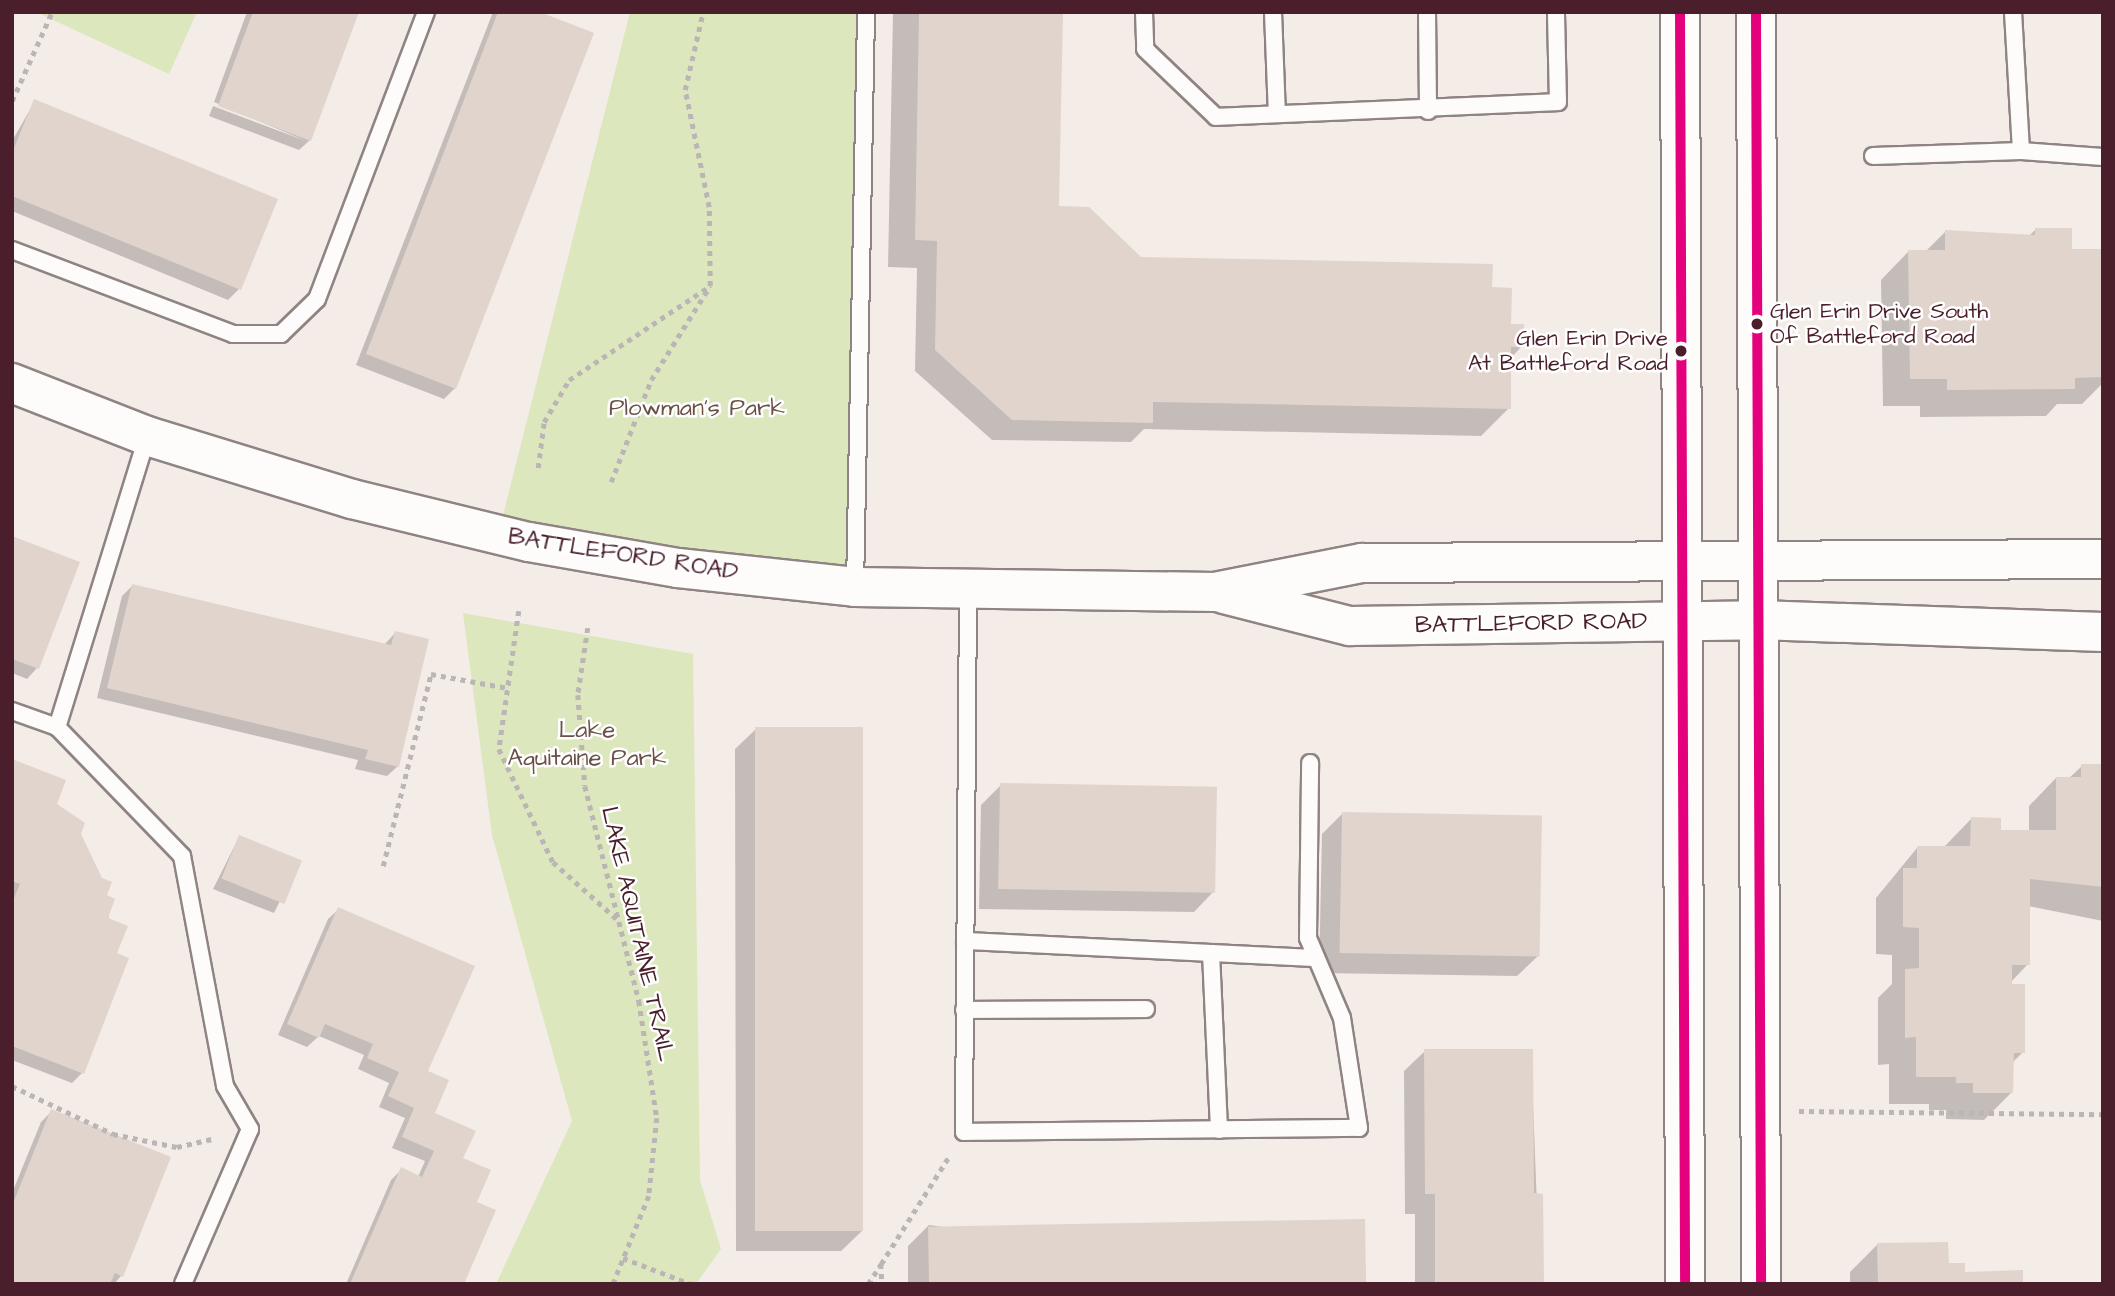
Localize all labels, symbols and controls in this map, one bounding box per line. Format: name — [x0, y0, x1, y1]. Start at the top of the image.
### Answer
place label: Glen Erin Drive South Of Battleford Road — [1770, 298, 1988, 350]
marker: Glen Erin Drive South Of Battleford Road — [1750, 317, 1764, 331]
place label: Glen Erin Drive At Battleford Road — [1468, 325, 1668, 376]
marker: Glen Erin Drive At Battleford Road — [1674, 344, 1688, 358]
park label: Plowman's Park — [609, 395, 785, 423]
street label: BATTLEFORD ROAD — [506, 523, 740, 587]
street label: BATTLEFORD ROAD — [1415, 608, 1647, 640]
park label: Lake Aquitaine Park — [507, 717, 667, 773]
street label: LAKE AQUITAINE TRAIL — [594, 804, 680, 1064]

